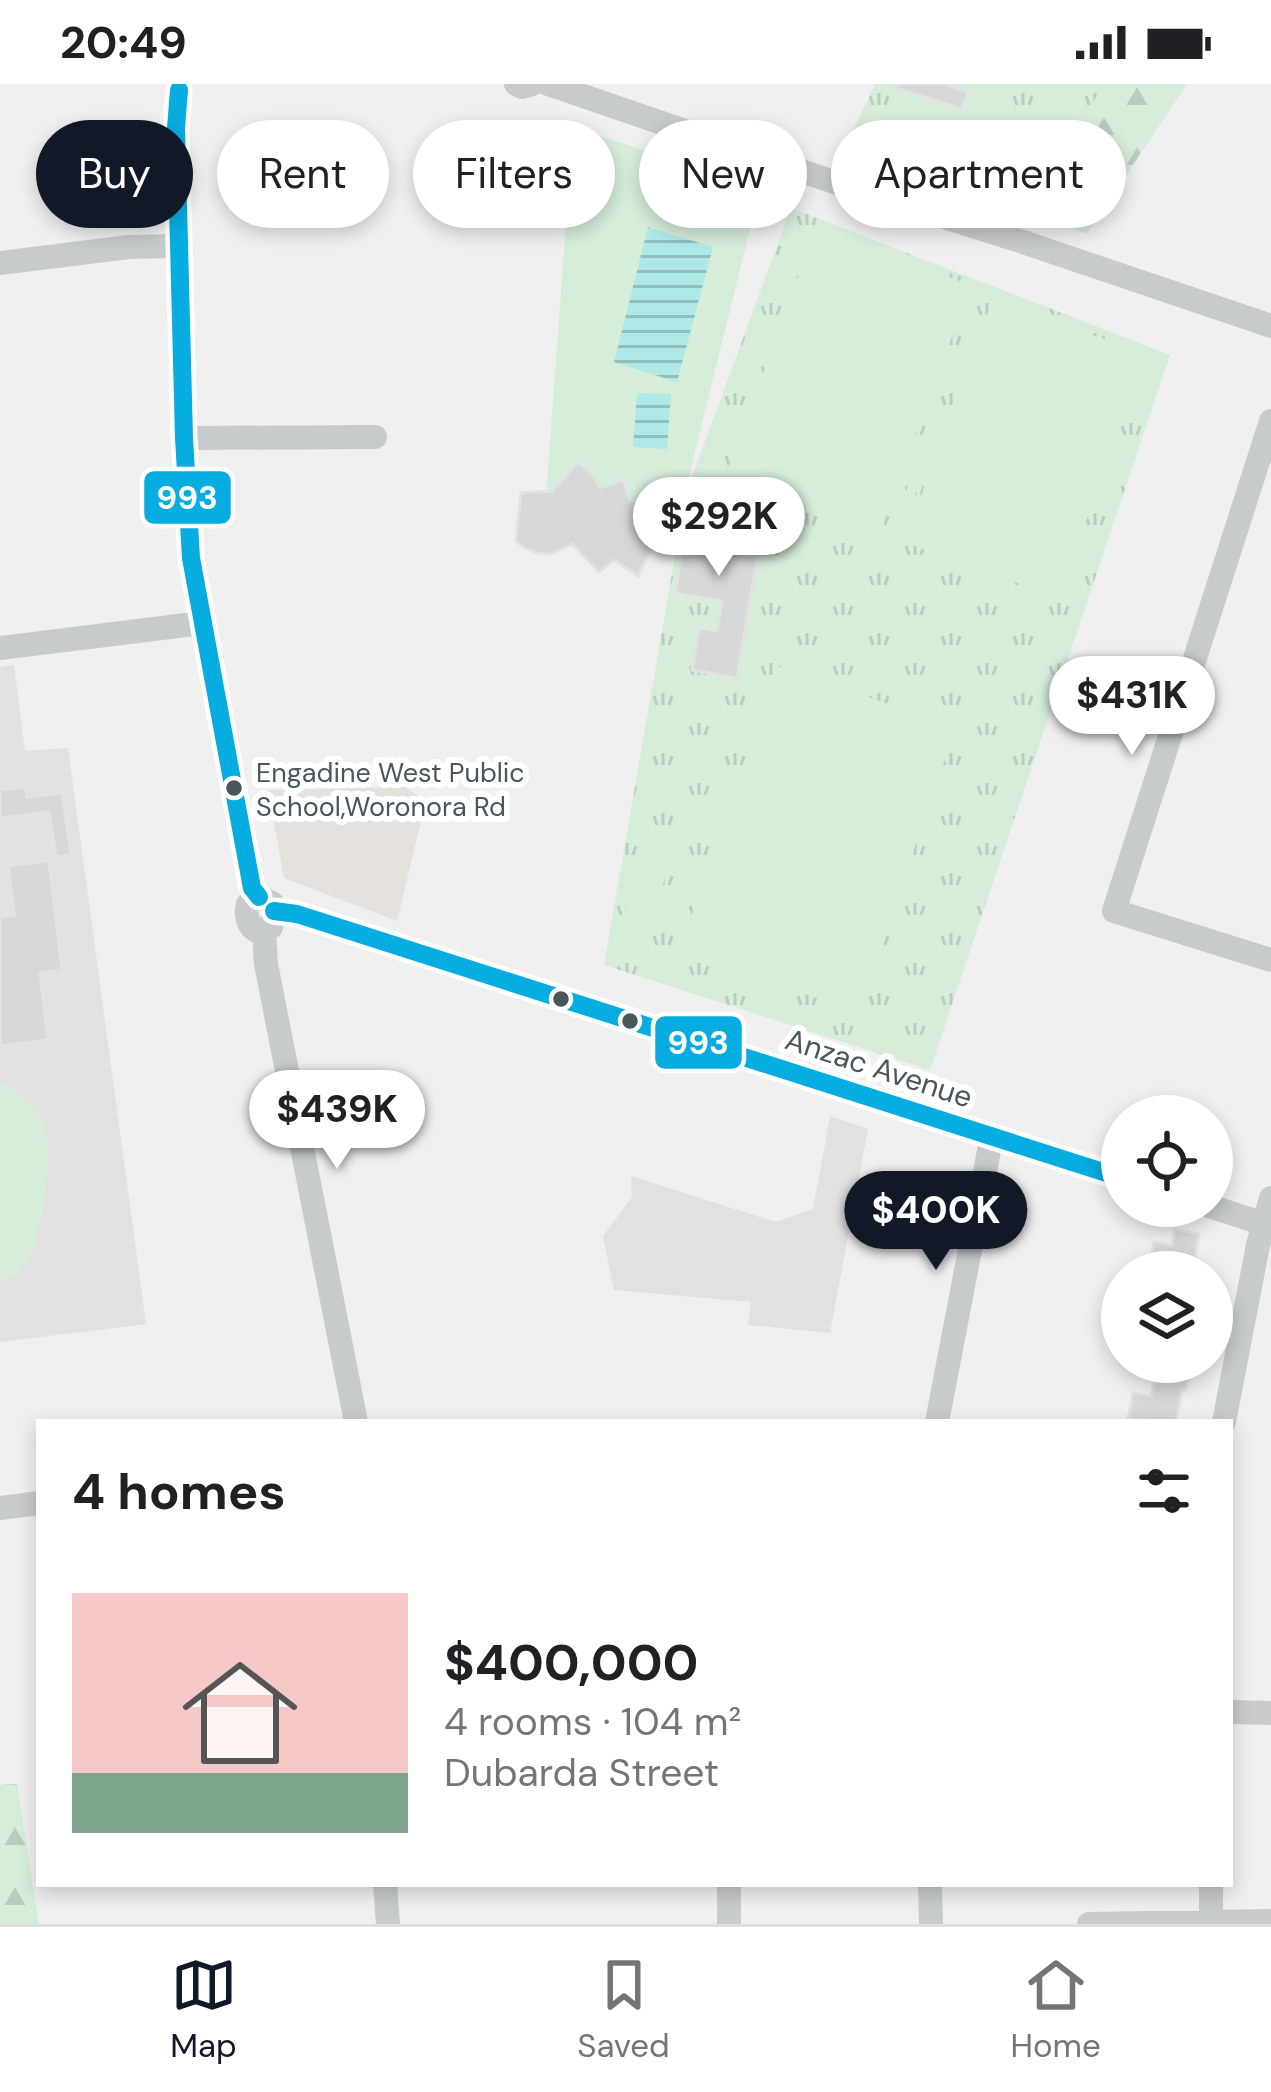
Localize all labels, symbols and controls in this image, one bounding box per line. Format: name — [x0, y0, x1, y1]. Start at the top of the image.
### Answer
text: 20:49 — [60, 13, 187, 72]
chip: Buy — [36, 120, 193, 228]
chip: Rent — [217, 120, 389, 228]
chip: Filters — [413, 120, 615, 228]
chip: New — [639, 120, 807, 228]
chip: Apartment — [831, 120, 1126, 228]
line badge: 993 — [142, 469, 233, 526]
text: 993 — [156, 476, 218, 519]
pin: $292K — [635, 477, 803, 579]
text: $292K — [660, 490, 778, 541]
pin: $431K — [1048, 656, 1216, 758]
text: $431K — [1076, 669, 1188, 720]
place label: Engadine West Public School,Woronora Rd — [256, 755, 525, 824]
marker: Engadine West Public School,Woronora Rd — [223, 777, 245, 799]
unlabelled marker — [550, 988, 572, 1010]
unlabelled marker — [619, 1010, 641, 1032]
line badge: 993 — [653, 1014, 744, 1071]
street label: Anzac Avenue — [781, 1019, 977, 1117]
text: 993 — [667, 1021, 729, 1064]
pin: $439K — [253, 1070, 421, 1172]
text: $439K — [276, 1083, 398, 1134]
map controls — [1101, 1095, 1233, 1383]
button: locate — [1101, 1095, 1233, 1227]
pin: $400K — [852, 1171, 1020, 1273]
text: $400K — [871, 1184, 1001, 1235]
button: layers — [1101, 1251, 1233, 1383]
text: 4 homes — [72, 1458, 286, 1525]
icon: filters — [1131, 1458, 1197, 1524]
text: $400,000 — [444, 1629, 699, 1696]
icon: home — [168, 1641, 312, 1785]
text: 4 rooms · 104 m² — [444, 1696, 741, 1747]
text: Dubarda Street — [444, 1747, 719, 1798]
tab: Map — [170, 1952, 237, 2067]
tab: Saved — [577, 1952, 670, 2067]
tab: Home — [1010, 1952, 1101, 2067]

